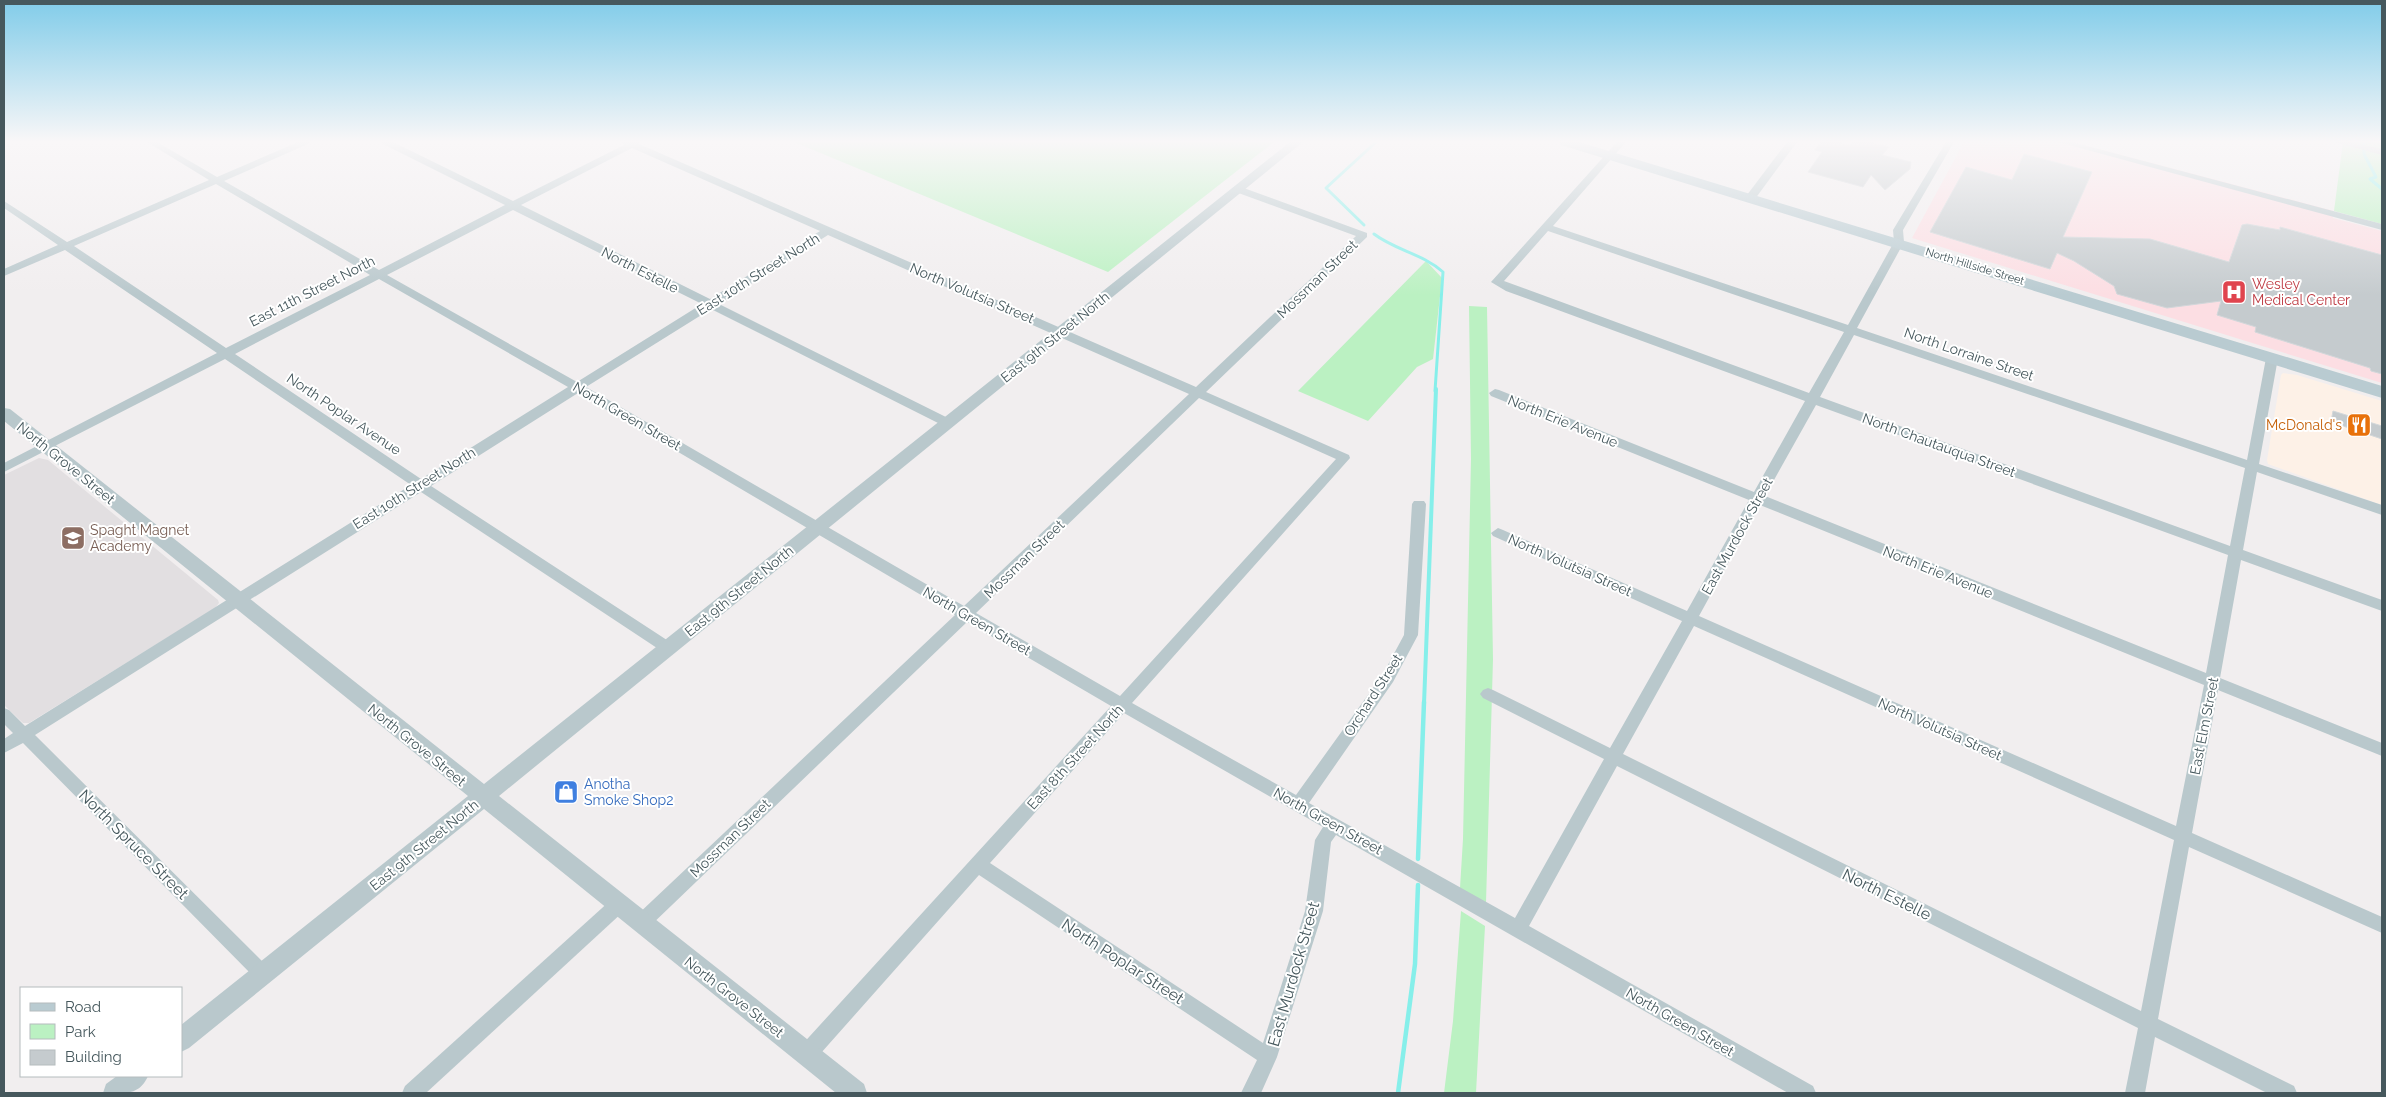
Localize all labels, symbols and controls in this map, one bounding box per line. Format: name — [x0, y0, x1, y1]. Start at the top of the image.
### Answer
street label: East 10th Street North — [694, 230, 822, 318]
street label: Mossman Street — [1274, 237, 1361, 321]
street label: North Estelle — [599, 244, 681, 296]
street label: North Hillside Street — [1924, 245, 2026, 288]
street label: East 11th Street North — [247, 252, 377, 330]
street label: North Volutsia Street — [907, 260, 1037, 327]
place label: Wesley Medical Center — [2252, 276, 2350, 308]
hospital icon: Wesley Medical Center — [2221, 279, 2247, 305]
street label: East 9th Street North — [998, 288, 1112, 386]
street label: North Lorraine Street — [1902, 324, 2036, 384]
street label: North Poplar Avenue — [284, 370, 404, 458]
street label: North Green Street — [570, 379, 684, 454]
street label: North Erie Avenue — [1506, 392, 1620, 450]
street label: North Chautauqua Street — [1860, 410, 2018, 480]
restaurant icon: McDonald's — [2346, 412, 2372, 438]
place label: McDonald's — [2266, 417, 2342, 433]
street label: North Grove Street — [14, 419, 118, 507]
street label: East 10th Street North — [350, 444, 478, 532]
street label: East Murdock Street — [1698, 475, 1776, 597]
street label: Mossman Street — [981, 517, 1068, 601]
place label: Spaght Magnet Academy — [90, 522, 190, 554]
school or university icon: Spaght Magnet Academy — [60, 525, 86, 551]
street label: North Volutsia Street — [1506, 531, 1634, 600]
street label: East 9th Street North — [682, 542, 796, 640]
street label: North Erie Avenue — [1881, 543, 1995, 601]
street label: North Green Street — [920, 584, 1034, 659]
street label: Orchard Street — [1341, 651, 1406, 739]
street label: East Elm Street — [2187, 676, 2221, 776]
street label: North Volutsia Street — [1876, 695, 2004, 764]
street label: North Grove Street — [365, 701, 469, 789]
street label: East 8th Street North — [1024, 701, 1126, 813]
place label: Anotha Smoke Shop2 — [584, 776, 673, 808]
shop icon: Anotha Smoke Shop2 — [553, 779, 579, 805]
street label: North Green Street — [1271, 784, 1386, 858]
street label: North Spruce Street — [75, 786, 193, 904]
street label: East 9th Street North — [367, 796, 481, 894]
street label: Mossman Street — [687, 796, 774, 880]
street label: North Estelle — [1839, 865, 1934, 924]
street label: East Murdock Street — [1264, 899, 1323, 1049]
street label: North Poplar Street — [1058, 915, 1188, 1008]
street label: North Grove Street — [681, 953, 787, 1041]
street label: North Green Street — [1623, 985, 1737, 1060]
legend — [20, 987, 182, 1077]
text: Road — [65, 998, 101, 1016]
text: Park — [65, 1023, 96, 1041]
text: Building — [65, 1048, 122, 1066]

